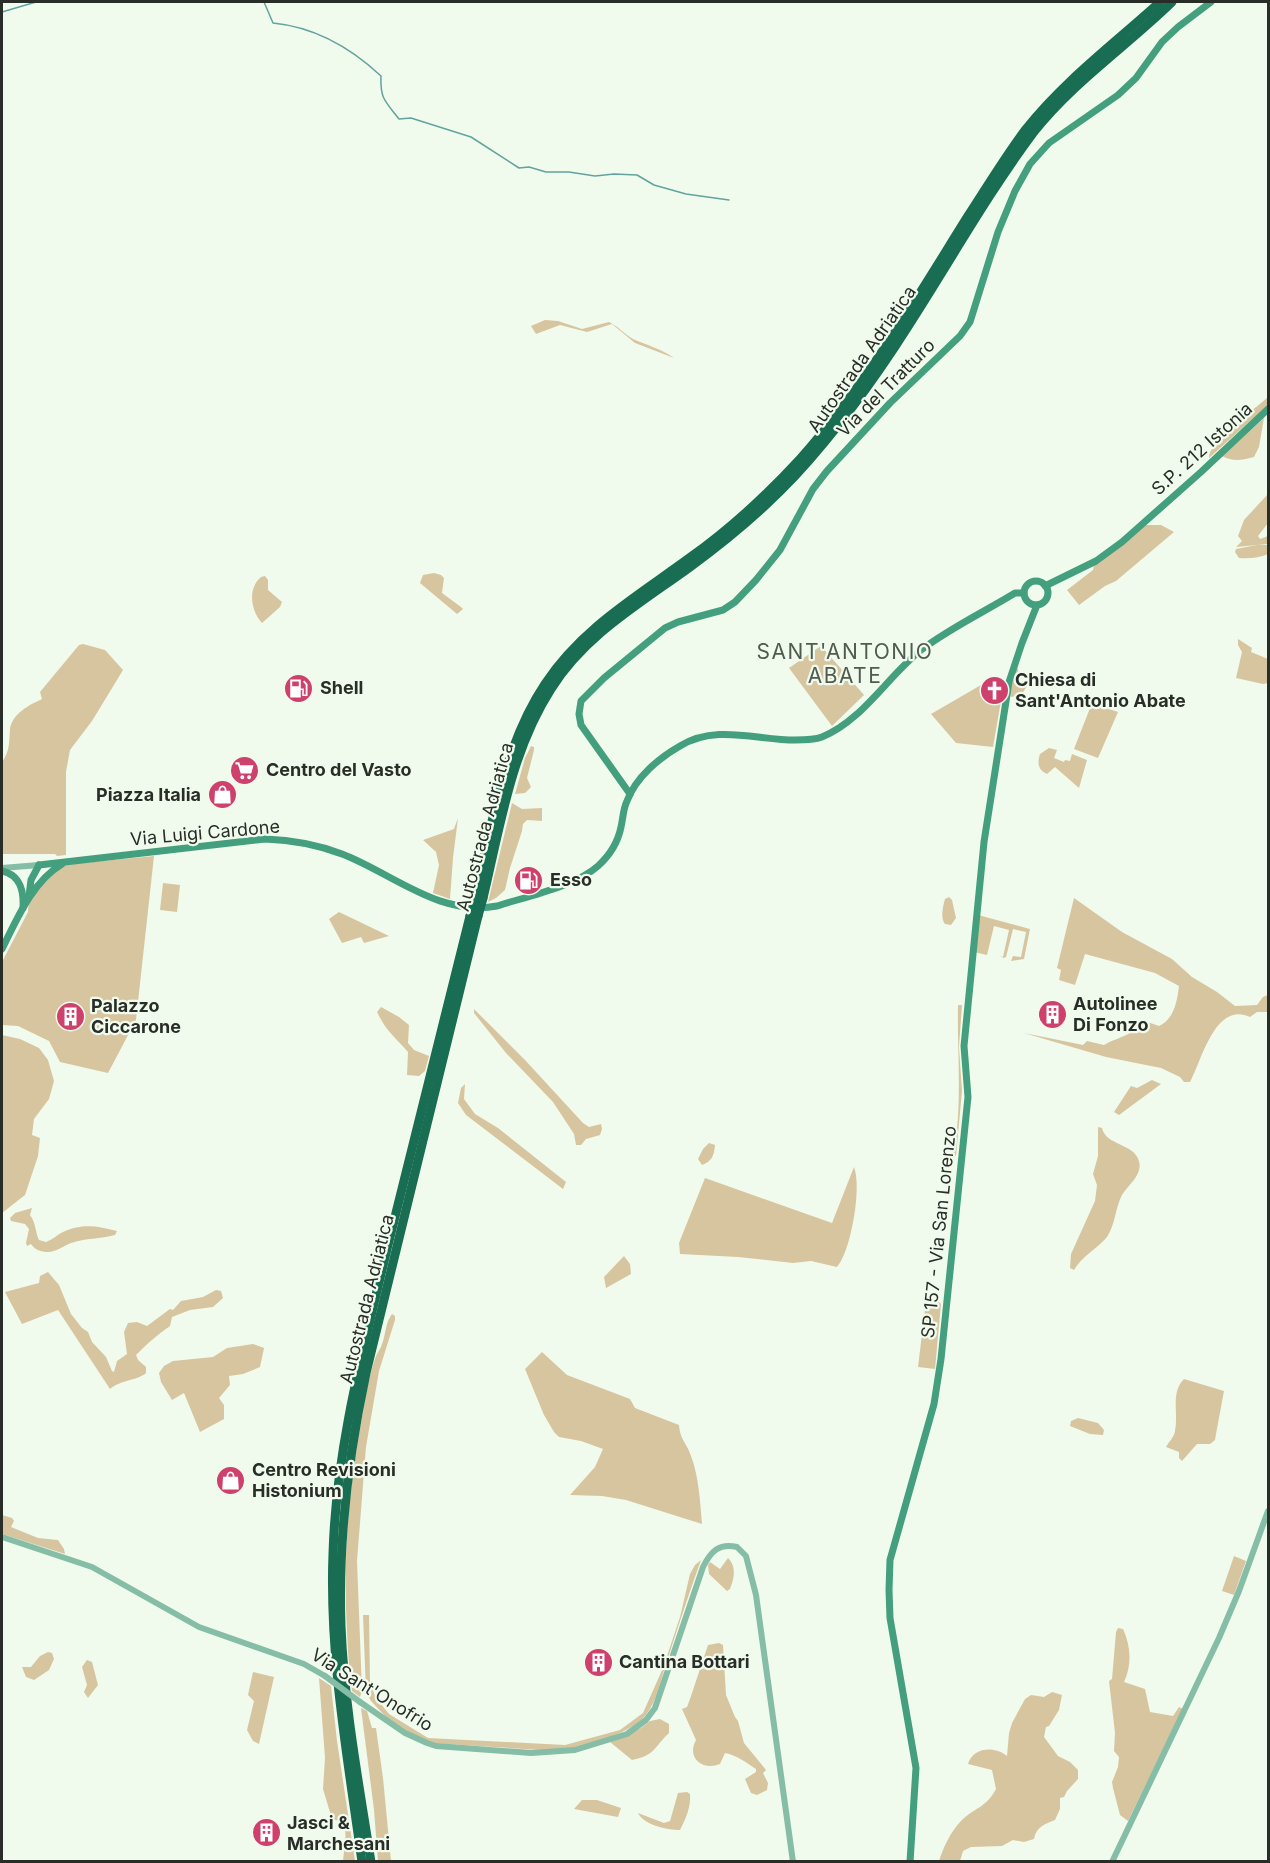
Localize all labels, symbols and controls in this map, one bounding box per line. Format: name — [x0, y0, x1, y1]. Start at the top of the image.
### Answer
street label: Autostrada Adriatica — [803, 282, 920, 436]
street label: Via del Tratturo — [832, 334, 939, 441]
street label: S.P. 212 Istonia — [1147, 398, 1256, 499]
district label: SANT'ANTONIO ABATE — [757, 639, 933, 688]
place label: Chiesa di Sant'Antonio Abate — [1015, 669, 1186, 711]
fuel station icon: Shell — [283, 672, 315, 704]
church icon: Chiesa di Sant'Antonio Abate — [978, 674, 1010, 706]
place label: Shell — [320, 677, 363, 698]
street label: Autostrada Adriatica — [452, 740, 517, 914]
supermarket icon: Centro del Vasto — [229, 754, 261, 786]
place label: Centro del Vasto — [266, 759, 412, 780]
shop icon: Piazza Italia — [206, 779, 238, 811]
place label: Piazza Italia — [96, 784, 201, 805]
street label: Via Luigi Cardone — [129, 815, 281, 850]
fuel station icon: Esso — [513, 864, 545, 896]
place label: Esso — [550, 869, 592, 890]
place label: Autolinee Di Fonzo — [1073, 993, 1158, 1035]
place label: Palazzo Ciccarone — [91, 995, 181, 1037]
building icon: Autolinee Di Fonzo — [1036, 998, 1068, 1030]
building icon: Palazzo Ciccarone — [54, 1000, 86, 1032]
street label: SP 157 - Via San Lorenzo — [917, 1125, 960, 1339]
street label: Autostrada Adriatica — [335, 1212, 398, 1386]
place label: Centro Revisioni Histonium — [252, 1459, 396, 1501]
shop icon: Centro Revisioni Histonium — [215, 1464, 247, 1496]
street label: Via Sant'Onofrio — [308, 1644, 437, 1735]
building icon: Cantina Bottari — [582, 1646, 614, 1678]
place label: Cantina Bottari — [619, 1651, 750, 1672]
place label: Jasci & Marchesani — [287, 1812, 390, 1854]
building icon: Jasci & Marchesani — [250, 1817, 282, 1849]

